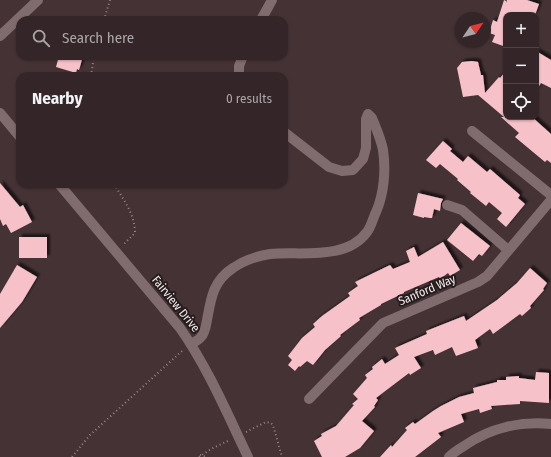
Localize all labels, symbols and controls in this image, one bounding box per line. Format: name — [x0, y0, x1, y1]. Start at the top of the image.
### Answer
north arrow — [455, 12, 491, 48]
map controls — [503, 12, 539, 120]
button: + — [503, 12, 539, 48]
search box — [16, 16, 288, 60]
icon: search — [30, 27, 52, 49]
text: Search here — [62, 29, 134, 47]
button: − — [503, 48, 539, 84]
button: locate — [503, 84, 539, 120]
text: Nearby — [32, 88, 83, 109]
text: 0 results — [226, 91, 272, 106]
street label: Sanford Way — [396, 271, 458, 308]
street label: Fairview Drive — [149, 273, 203, 335]

